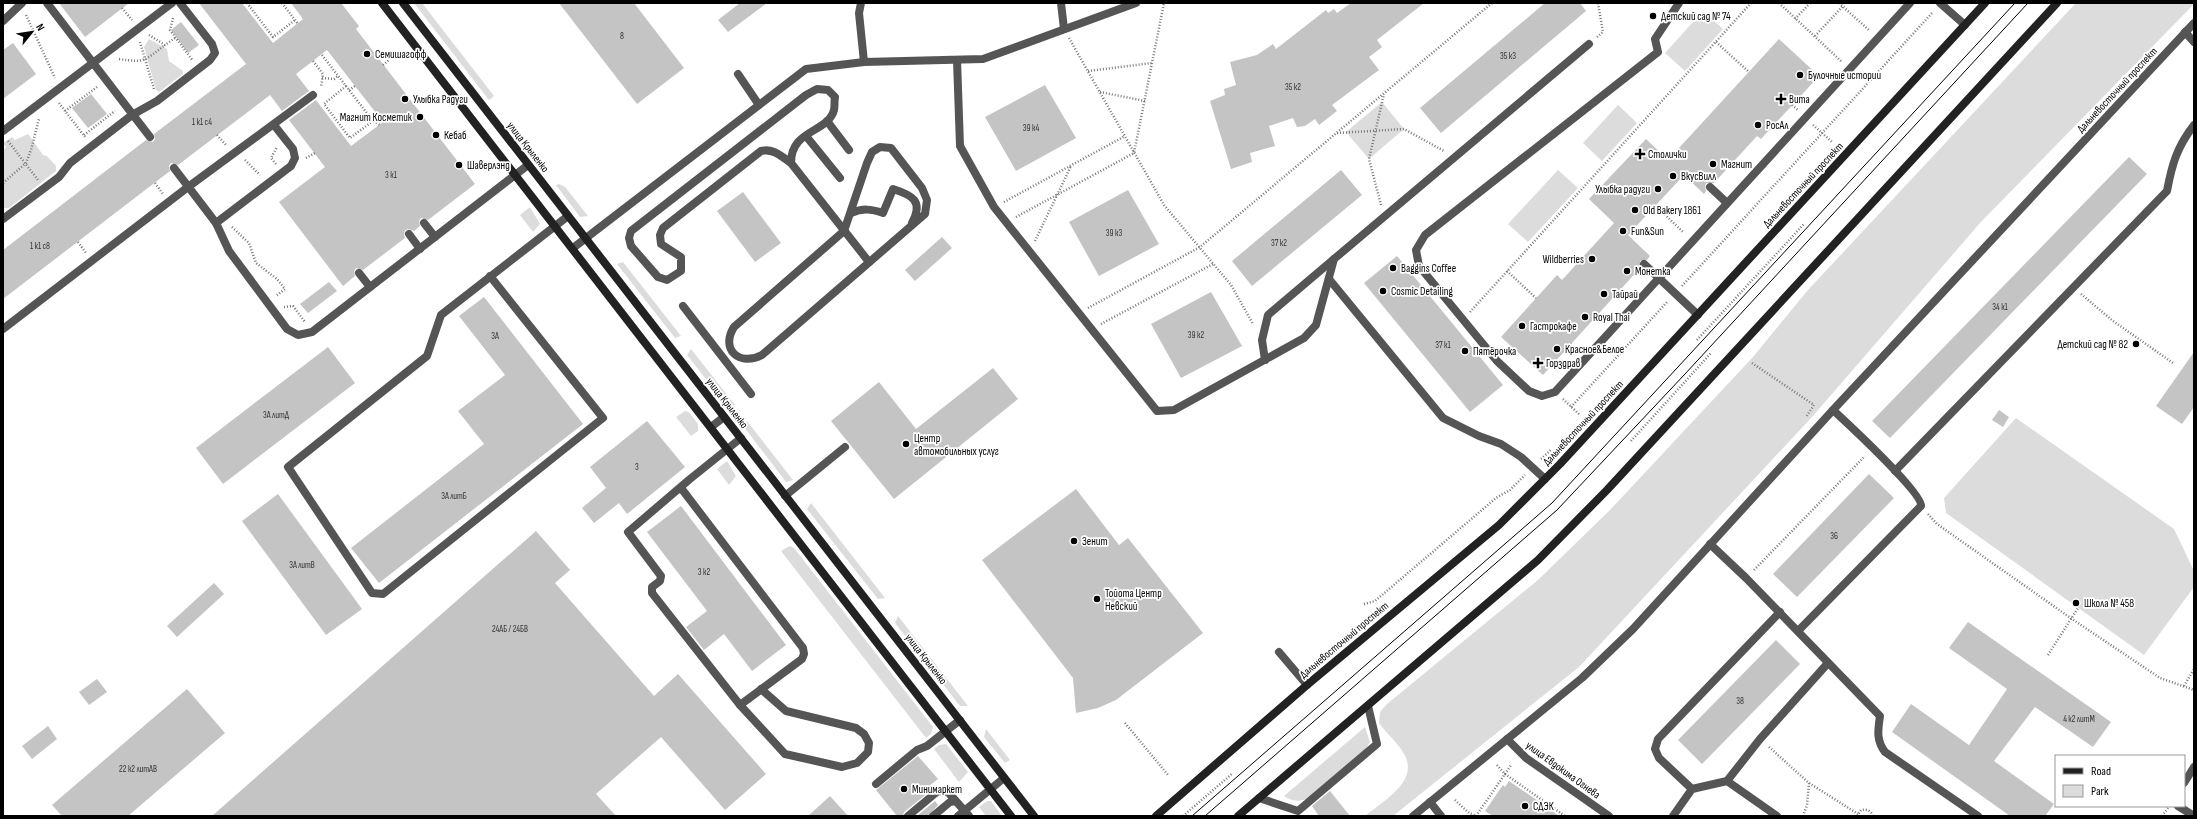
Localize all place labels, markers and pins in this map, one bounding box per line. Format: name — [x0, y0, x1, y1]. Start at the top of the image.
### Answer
place label: Детский сад № 74 — [1661, 10, 1731, 23]
marker: Детский сад № 74 — [1648, 11, 1658, 21]
place label: Семишагофф — [375, 48, 426, 61]
marker: Семишагофф — [362, 49, 372, 59]
place label: Булочные истории — [1808, 69, 1881, 82]
marker: Булочные истории — [1795, 70, 1805, 80]
place label: Улыбка Радуги — [413, 93, 468, 106]
place label: Вита — [1789, 93, 1810, 106]
marker: Улыбка Радуги — [400, 94, 410, 104]
marker: Вита — [1776, 94, 1786, 104]
place label: Магнит Косметик — [340, 111, 413, 124]
marker: Магнит Косметик — [415, 112, 425, 122]
place label: РосАл — [1766, 119, 1788, 132]
marker: РосАл — [1753, 120, 1763, 130]
place label: Кебаб — [444, 129, 467, 142]
marker: Кебаб — [431, 130, 441, 140]
place label: Столички — [1648, 148, 1687, 161]
marker: Столички — [1635, 149, 1645, 159]
place label: Магнит — [1721, 158, 1752, 171]
place label: Шаверлэнд — [467, 159, 510, 172]
marker: Магнит — [1708, 159, 1718, 169]
marker: Шаверлэнд — [454, 160, 464, 170]
place label: ВкусВилл — [1681, 170, 1716, 183]
marker: ВкусВилл — [1668, 171, 1678, 181]
place label: Улыбка радуги — [1595, 183, 1650, 196]
marker: Улыбка радуги — [1653, 184, 1663, 194]
place label: Old Bakery 1861 — [1643, 204, 1701, 217]
marker: Old Bakery 1861 — [1630, 205, 1640, 215]
place label: Fun&Sun — [1631, 225, 1664, 238]
marker: Fun&Sun — [1618, 226, 1628, 236]
place label: Wildberries — [1542, 253, 1584, 266]
marker: Wildberries — [1587, 254, 1597, 264]
place label: Baggins Coffee — [1401, 262, 1456, 275]
marker: Baggins Coffee — [1388, 263, 1398, 273]
place label: Монетка — [1635, 265, 1671, 278]
marker: Монетка — [1622, 266, 1632, 276]
place label: Cosmic Detailing — [1391, 285, 1453, 298]
marker: Cosmic Detailing — [1378, 286, 1388, 296]
place label: Тайрай — [1612, 288, 1638, 301]
marker: Тайрай — [1599, 289, 1609, 299]
place label: Royal Thai — [1593, 311, 1630, 324]
marker: Royal Thai — [1580, 312, 1590, 322]
place label: Гастрокафе — [1530, 320, 1577, 333]
marker: Гастрокафе — [1517, 321, 1527, 331]
place label: Детский сад № 82 — [2057, 338, 2128, 351]
marker: Детский сад № 82 — [2131, 339, 2141, 349]
place label: Красное&Белое — [1565, 343, 1624, 356]
marker: Красное&Белое — [1552, 344, 1562, 354]
place label: Пятёрочка — [1473, 345, 1516, 358]
marker: Пятёрочка — [1460, 346, 1470, 356]
place label: Горздрав — [1546, 357, 1581, 370]
marker: Горздрав — [1533, 358, 1543, 368]
place label: Центр автомобильных услуг — [914, 432, 999, 458]
marker: Центр автомобильных услуг — [901, 439, 911, 449]
place label: Зенит — [1082, 535, 1108, 548]
marker: Зенит — [1069, 536, 1079, 546]
place label: Тойота Центр Невский — [1105, 587, 1162, 613]
marker: Тойота Центр Невский — [1092, 594, 1102, 604]
place label: Школа № 458 — [2084, 597, 2134, 610]
marker: Школа № 458 — [2071, 598, 2081, 608]
place label: Минимаркет — [912, 783, 962, 796]
marker: Минимаркет — [899, 784, 909, 794]
place label: СДЭК — [1533, 800, 1554, 813]
marker: СДЭК — [1520, 801, 1530, 811]

